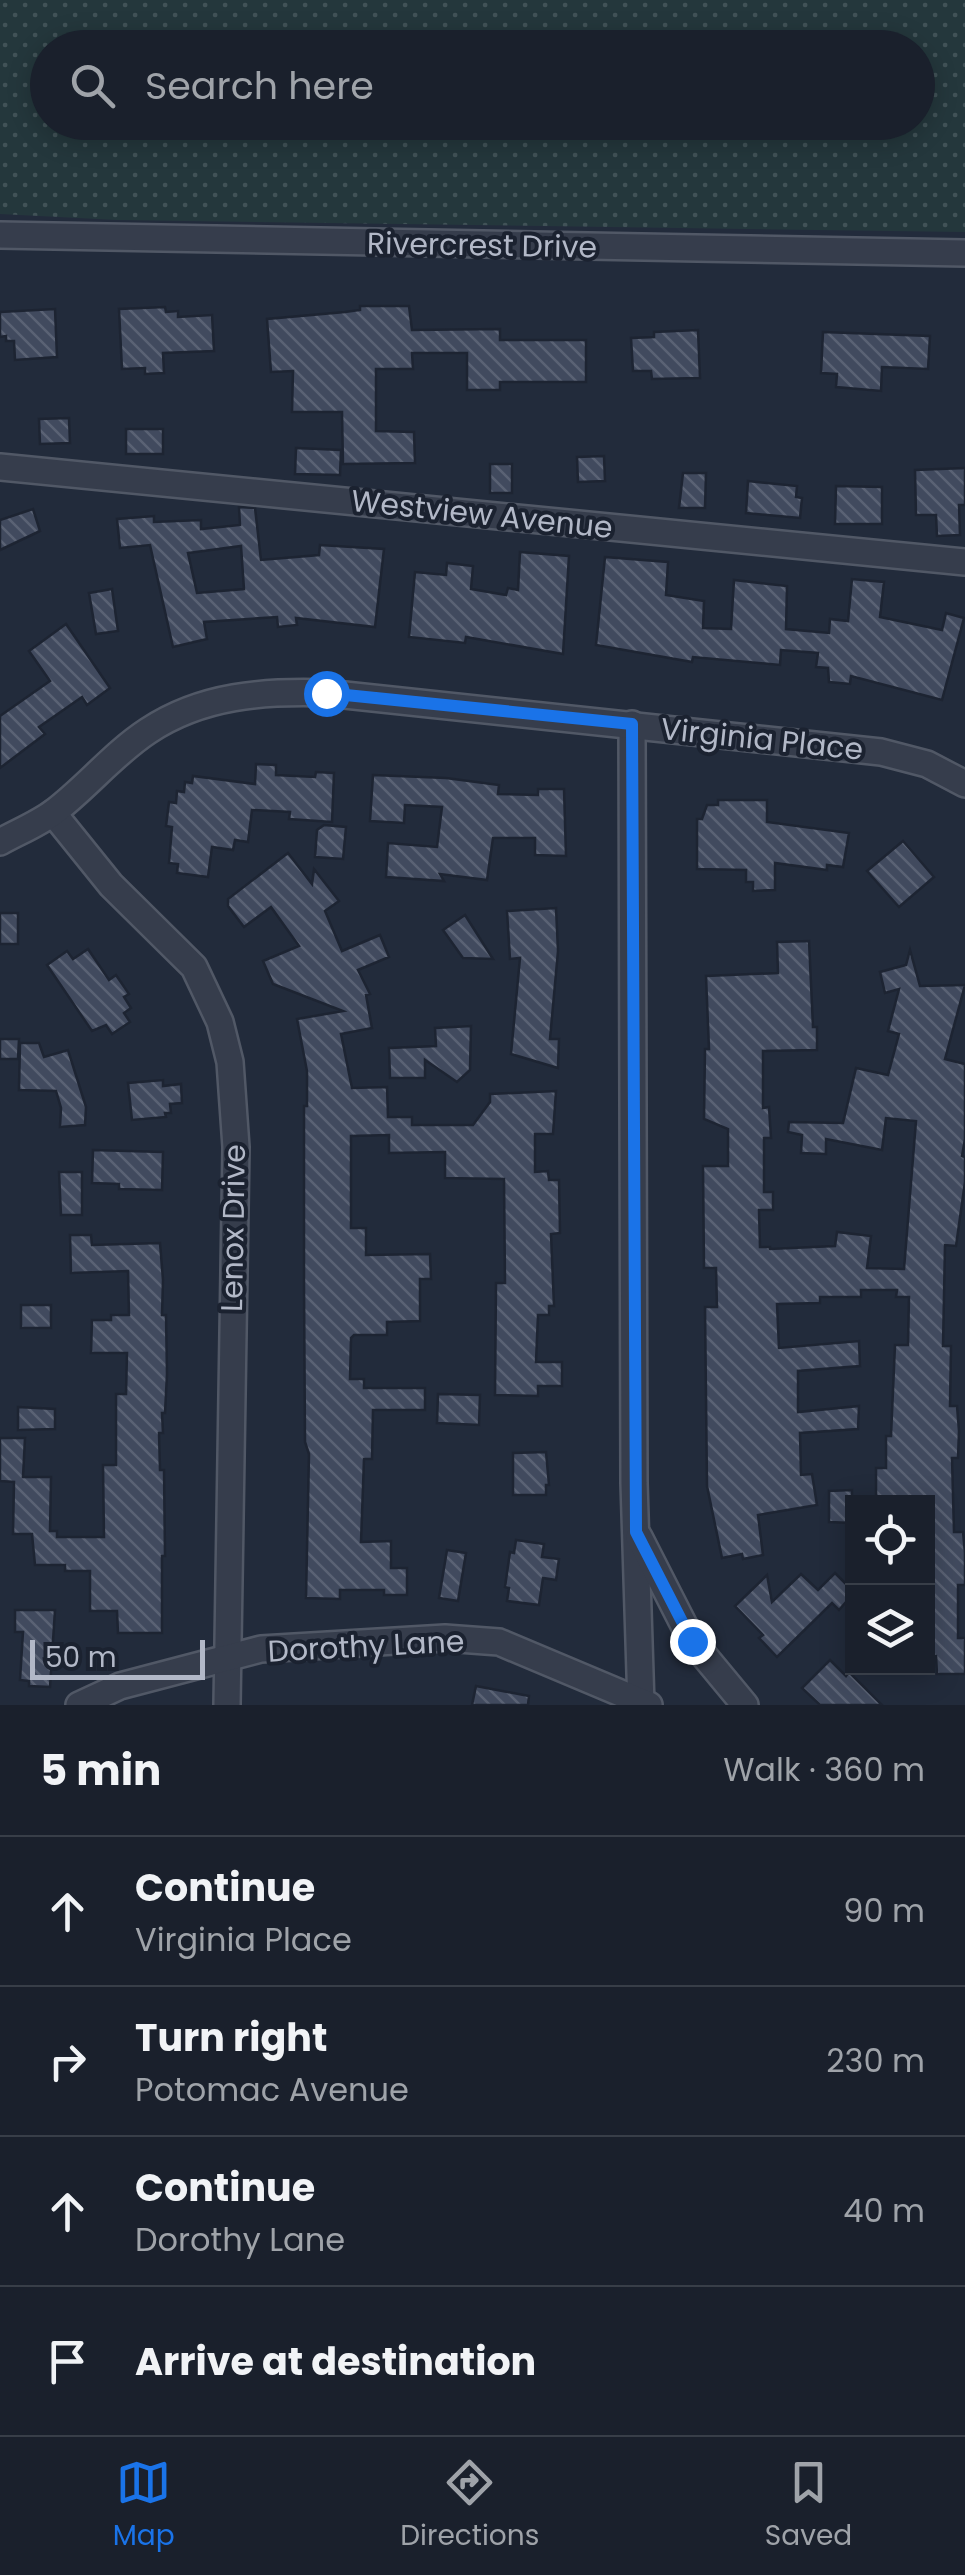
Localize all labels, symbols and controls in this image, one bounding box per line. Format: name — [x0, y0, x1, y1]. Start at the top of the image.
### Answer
search box — [30, 30, 935, 140]
icon: search — [65, 58, 120, 113]
text: Search here — [145, 59, 374, 112]
street label: Rivercrest Drive — [367, 221, 597, 269]
street label: Westview Avenue — [349, 479, 615, 549]
route start — [304, 671, 350, 717]
street label: Virginia Place — [659, 707, 865, 771]
street label: Lenox Drive — [210, 1144, 256, 1312]
map controls — [845, 1495, 935, 1675]
button: locate — [845, 1495, 935, 1585]
button: layers — [845, 1585, 935, 1675]
street label: Dorothy Lane — [267, 1619, 465, 1673]
route end — [670, 1619, 716, 1665]
scale bar — [30, 1635, 205, 1680]
text: 50 m — [45, 1638, 116, 1677]
text: 5 min — [40, 1741, 161, 1800]
text: Walk · 360 m — [723, 1747, 925, 1792]
text: Continue — [135, 1861, 315, 1914]
icon: ahead — [40, 1884, 95, 1939]
text: 90 m — [843, 1888, 925, 1933]
text: Virginia Place — [135, 1917, 352, 1962]
text: Turn right — [135, 2011, 327, 2064]
icon: right — [40, 2034, 95, 2089]
text: 230 m — [826, 2038, 925, 2083]
text: Potomac Avenue — [135, 2067, 409, 2112]
text: Continue — [135, 2161, 315, 2214]
icon: ahead — [40, 2184, 95, 2239]
text: 40 m — [843, 2188, 925, 2233]
text: Dorothy Lane — [135, 2217, 345, 2262]
icon: arrive — [40, 2334, 95, 2389]
text: Arrive at destination — [135, 2335, 536, 2388]
tab: Map — [113, 2455, 175, 2557]
tab: Directions — [400, 2455, 539, 2557]
tab: Saved — [765, 2455, 852, 2557]

